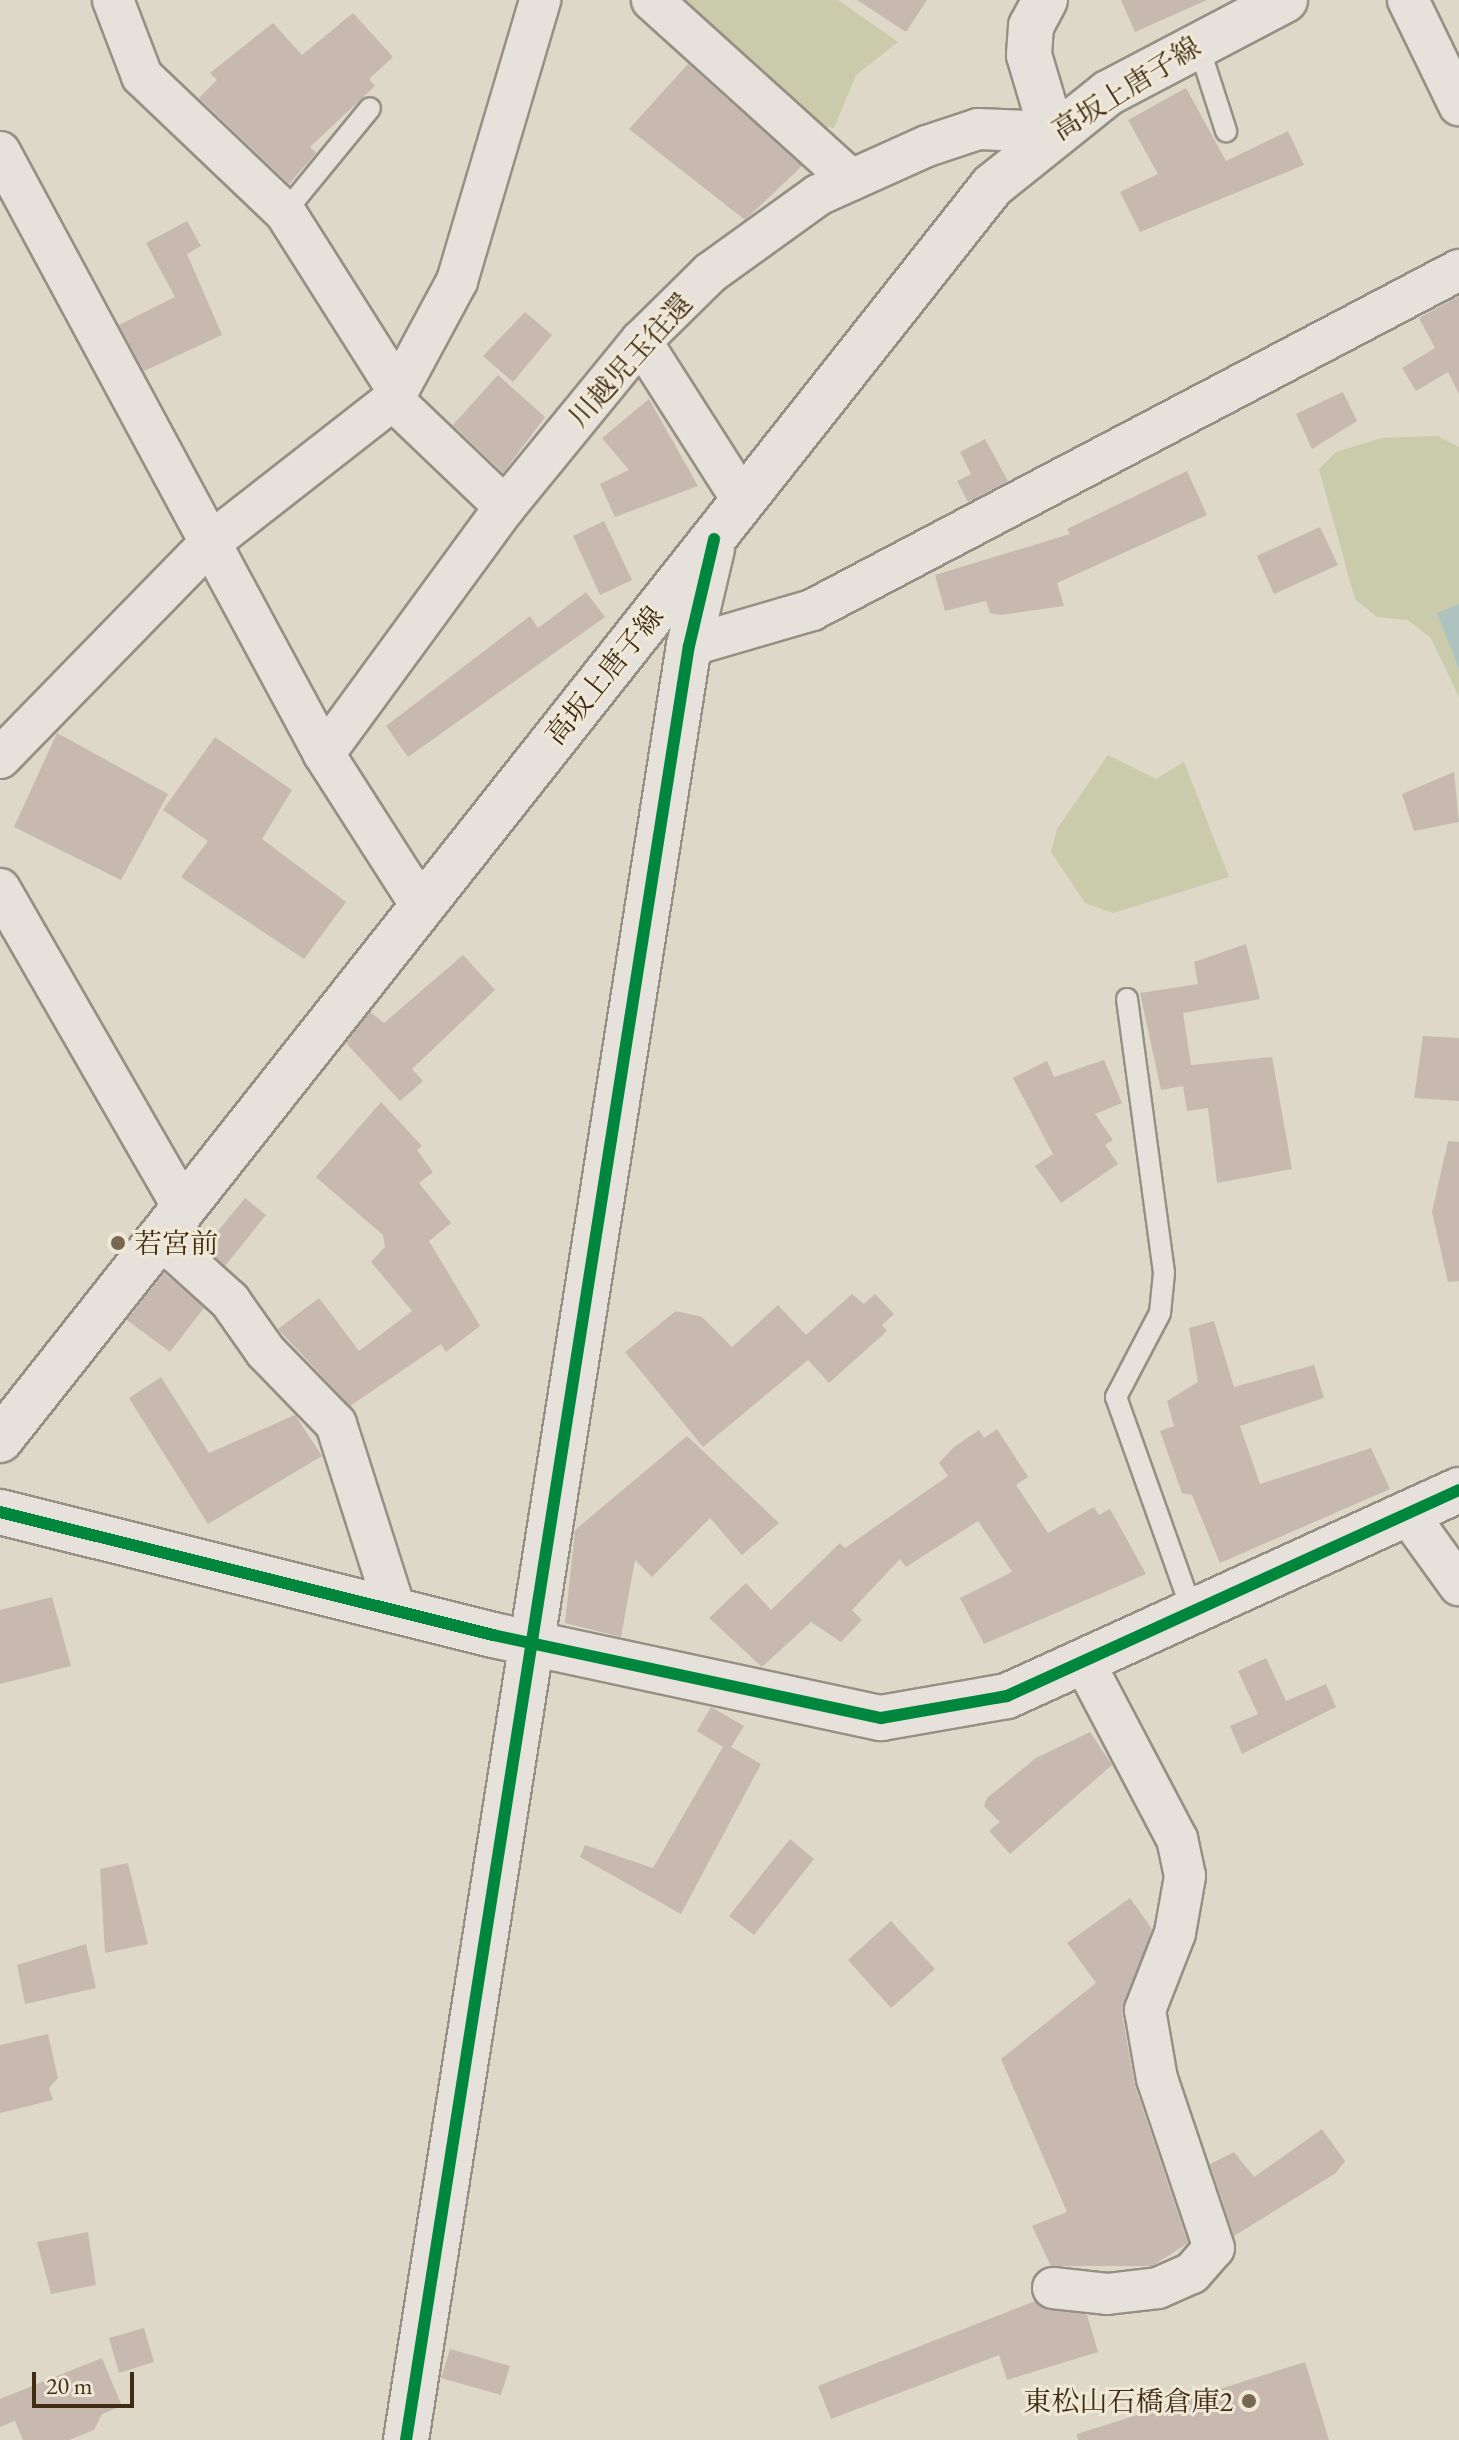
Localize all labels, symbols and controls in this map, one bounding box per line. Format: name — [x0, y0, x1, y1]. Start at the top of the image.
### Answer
street label: 高坂上唐子線 — [1046, 29, 1206, 147]
street label: 川越児玉往還 — [561, 286, 699, 434]
street label: 高坂上唐子線 — [538, 599, 670, 751]
place label: 若宮前 — [134, 1226, 218, 1260]
marker: 若宮前 — [109, 1234, 127, 1252]
scale bar — [36, 2356, 138, 2406]
text: 20 m — [46, 2370, 93, 2401]
place label: 東松山石橋倉庫2 — [1024, 2384, 1233, 2418]
marker: 東松山石橋倉庫2 — [1240, 2392, 1258, 2410]

